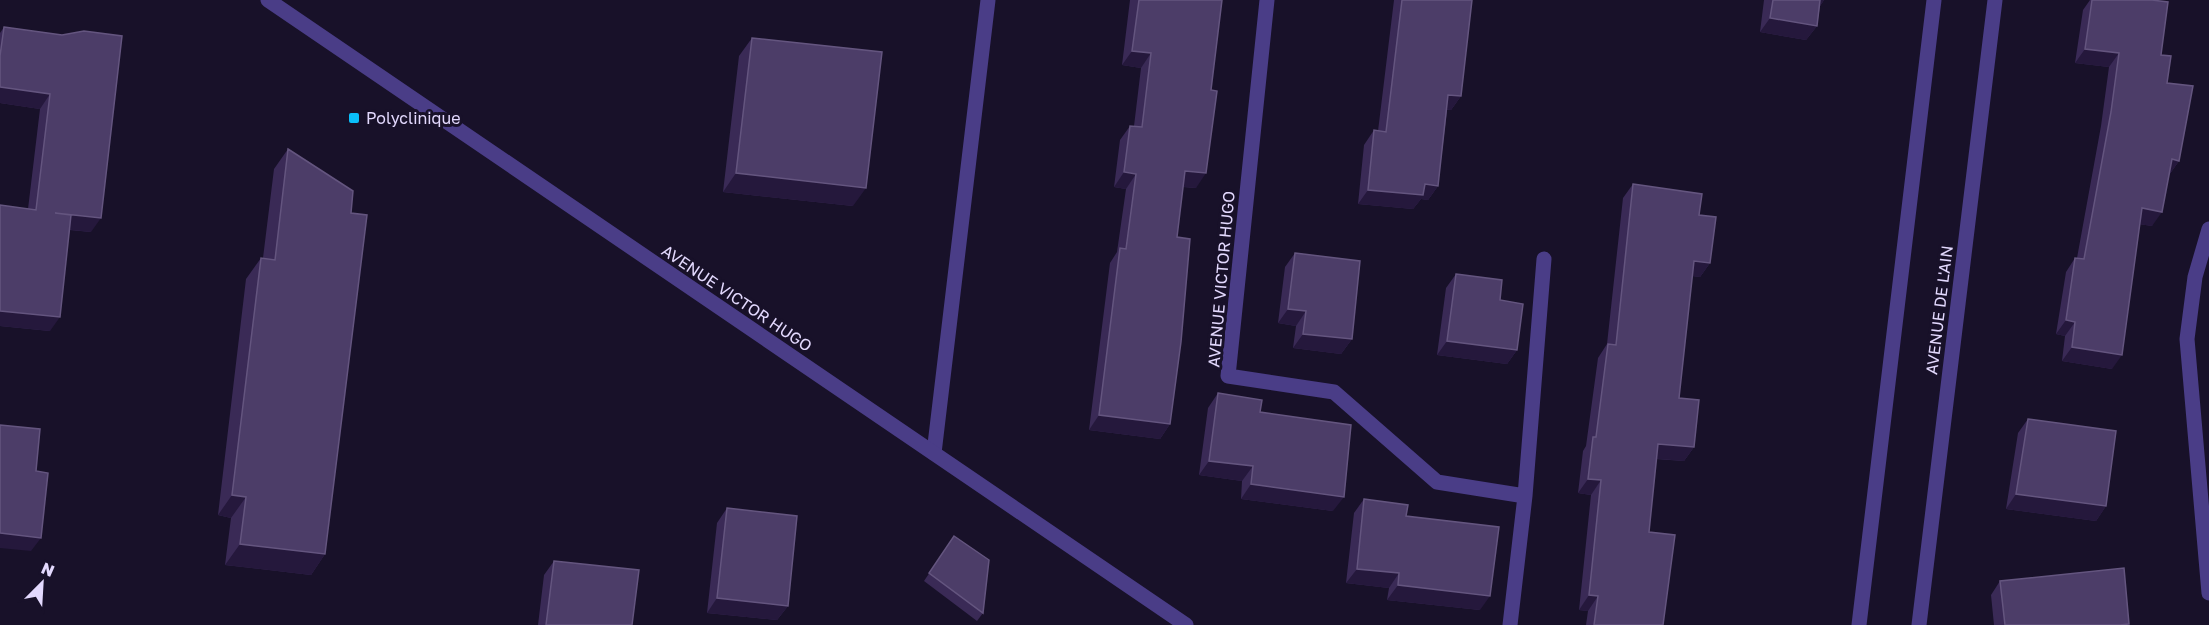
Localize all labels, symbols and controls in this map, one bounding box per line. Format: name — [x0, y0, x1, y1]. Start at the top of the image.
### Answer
place label: Polyclinique — [366, 108, 460, 128]
marker: Polyclinique — [347, 111, 361, 125]
street label: AVENUE VICTOR HUGO — [1203, 190, 1239, 368]
street label: AVENUE VICTOR HUGO — [658, 240, 816, 356]
street label: AVENUE DE L'AIN — [1921, 244, 1957, 376]
north arrow — [12, 553, 72, 613]
text: N — [38, 558, 58, 581]

